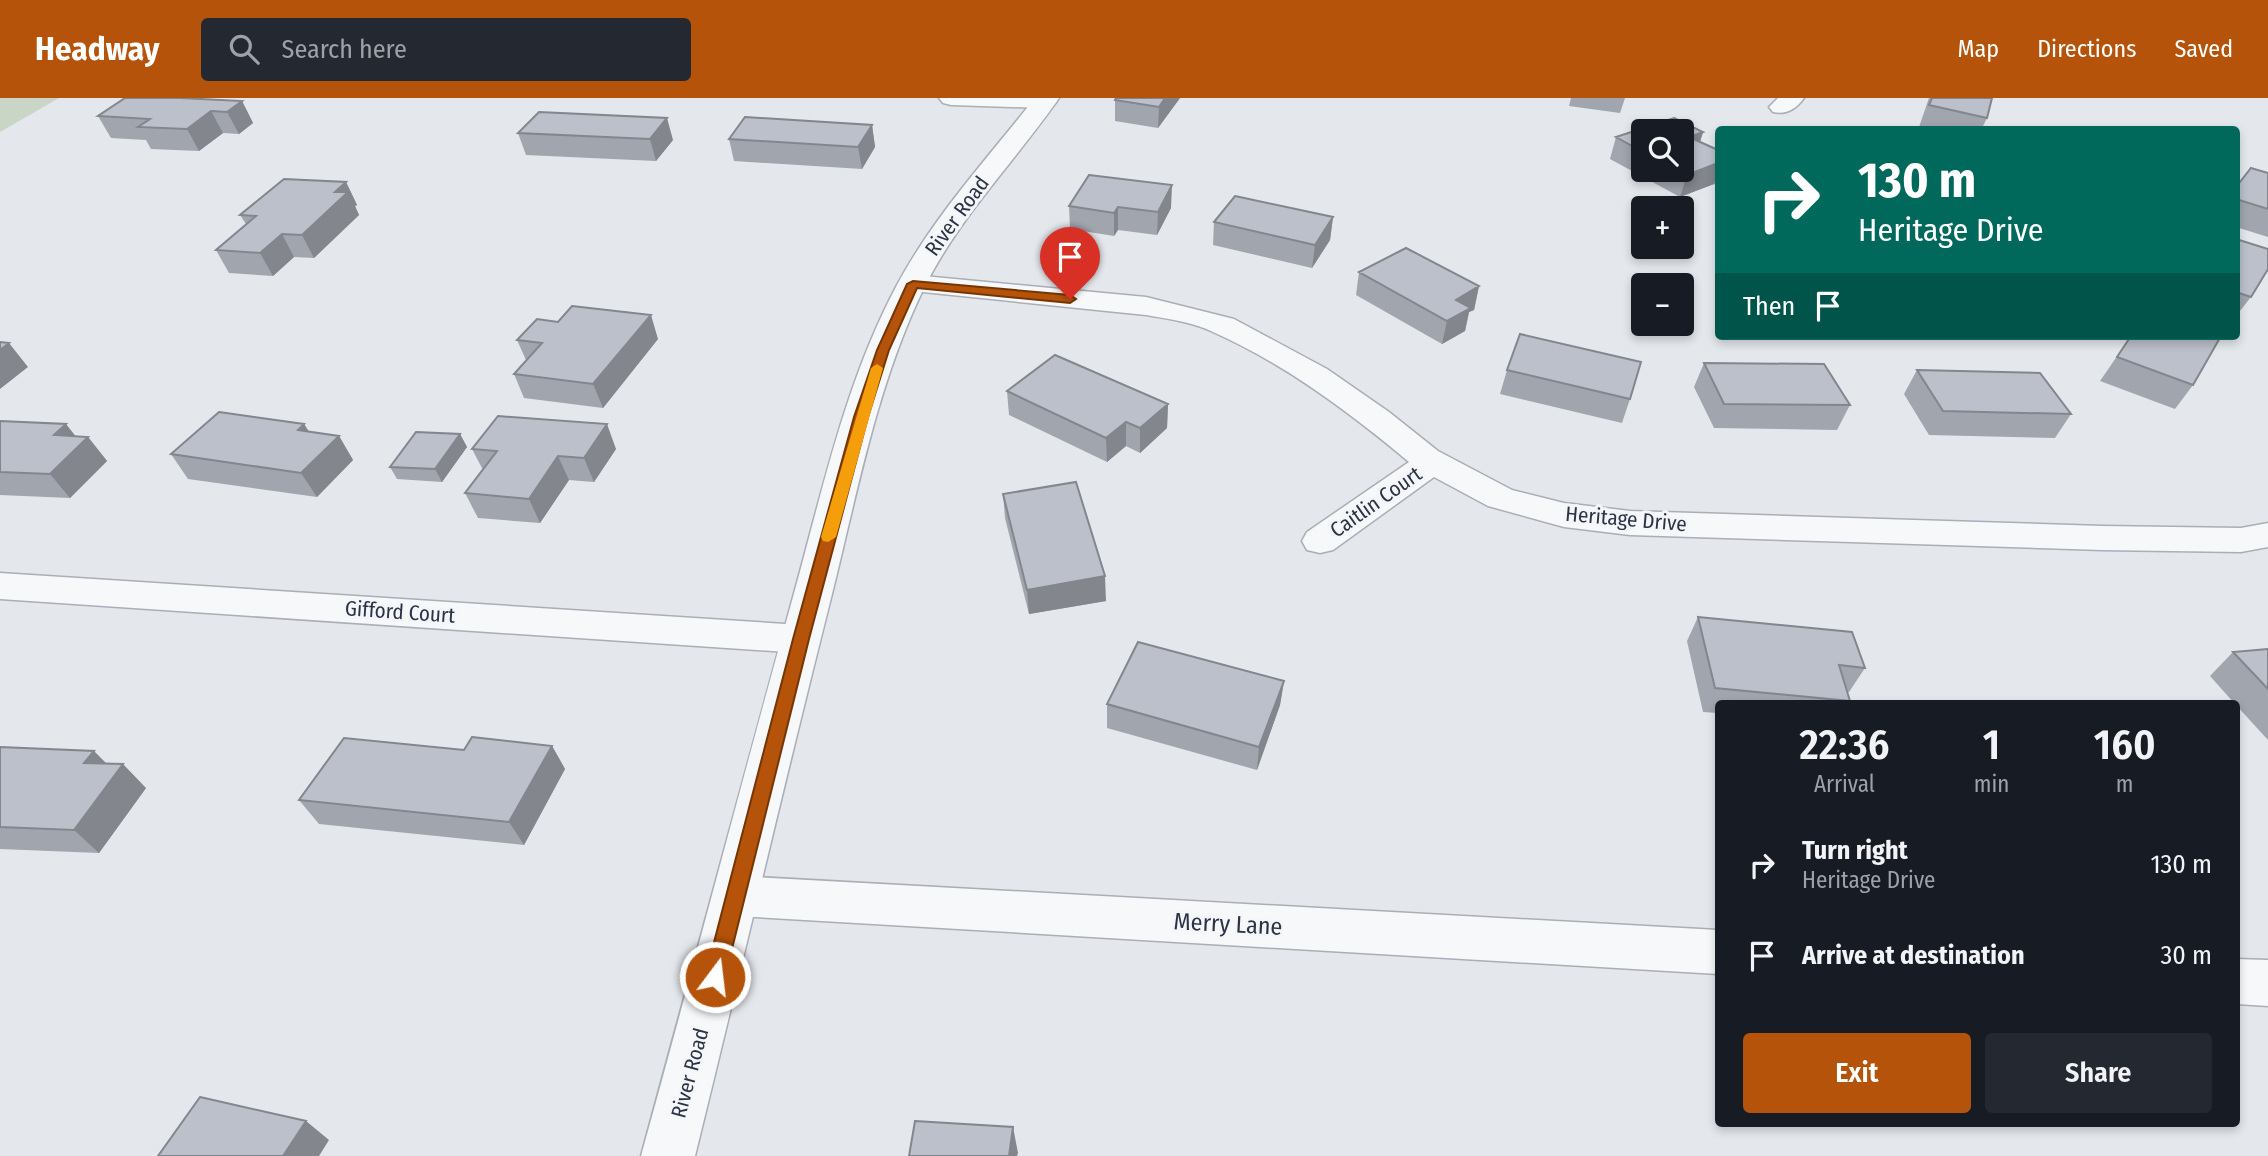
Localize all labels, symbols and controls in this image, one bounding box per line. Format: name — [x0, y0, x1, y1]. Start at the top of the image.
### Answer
search box — [201, 18, 691, 81]
text: Headway — [35, 29, 159, 69]
icon: search — [225, 30, 263, 68]
text: Search here — [281, 34, 407, 65]
text: Map — [1958, 35, 1999, 63]
text: Directions — [2037, 35, 2136, 63]
text: Saved — [2174, 35, 2233, 63]
map controls — [1631, 119, 1694, 336]
button: search — [1631, 119, 1694, 182]
text: 130 m — [1858, 151, 1976, 210]
icon: right — [1743, 154, 1834, 245]
street label: River Road — [919, 171, 995, 261]
button: + — [1631, 196, 1694, 259]
text: Heritage Drive — [1858, 211, 2044, 249]
pin — [1040, 227, 1100, 299]
icon: arrive — [1051, 238, 1089, 276]
button: − — [1631, 273, 1694, 336]
icon: arrive — [1809, 287, 1847, 325]
text: Then — [1743, 291, 1795, 322]
street label: Caitlin Court — [1325, 461, 1427, 543]
street label: Heritage Drive — [1564, 501, 1688, 537]
street label: Gifford Court — [344, 595, 456, 629]
text: 22:36 — [1799, 720, 1889, 770]
text: 1 — [1983, 720, 2000, 770]
text: 160 — [2094, 720, 2156, 770]
text: Arrival — [1814, 770, 1875, 798]
text: min — [1974, 770, 2009, 798]
text: m — [2116, 770, 2134, 798]
text: Turn right — [1802, 835, 1908, 866]
icon: right — [1743, 846, 1781, 884]
text: 130 m — [2150, 849, 2212, 880]
text: Heritage Drive — [1802, 866, 1935, 894]
street label: Merry Lane — [1173, 907, 1283, 941]
icon: arrive — [1743, 937, 1781, 975]
position arrow — [678, 940, 752, 1014]
text: Arrive at destination — [1802, 940, 2025, 971]
text: 30 m — [2161, 940, 2212, 971]
street label: River Road — [666, 1025, 714, 1121]
button: Exit — [1743, 1033, 1971, 1113]
button: Share — [1985, 1033, 2212, 1113]

